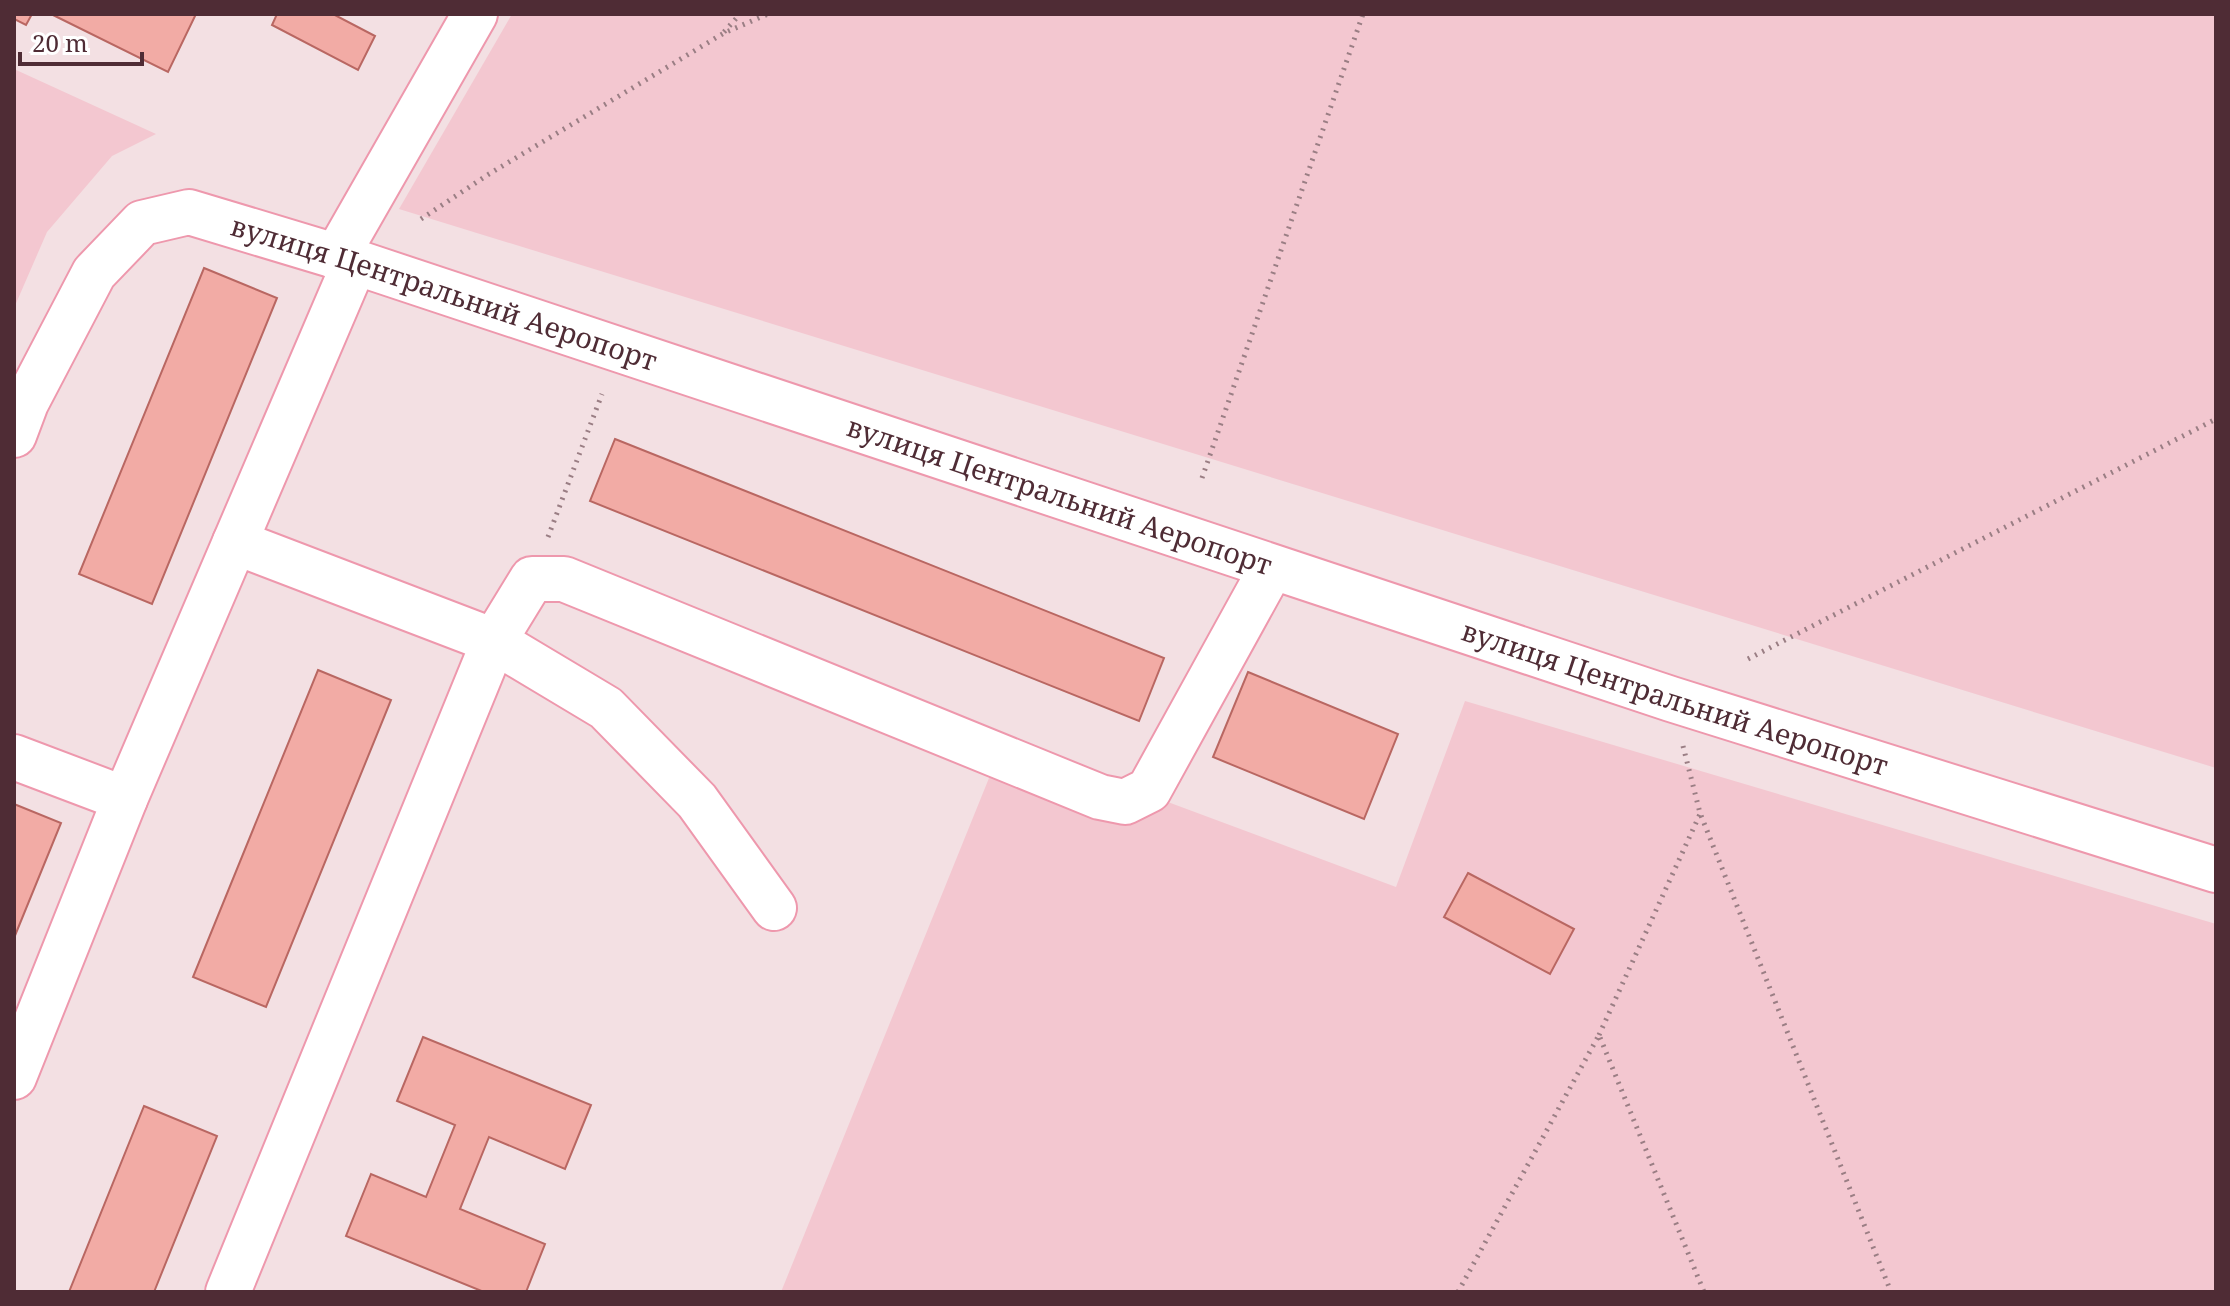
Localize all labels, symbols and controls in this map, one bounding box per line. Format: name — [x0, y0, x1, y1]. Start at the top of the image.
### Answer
scale bar — [20, 16, 142, 66]
text: 20 m — [32, 26, 88, 59]
street label: вулиця Центральний Аеропорт — [227, 206, 662, 379]
street label: вулиця Центральний Аеропорт — [842, 407, 1277, 583]
street label: вулиця Центральний Аеропорт — [1457, 611, 1893, 784]

